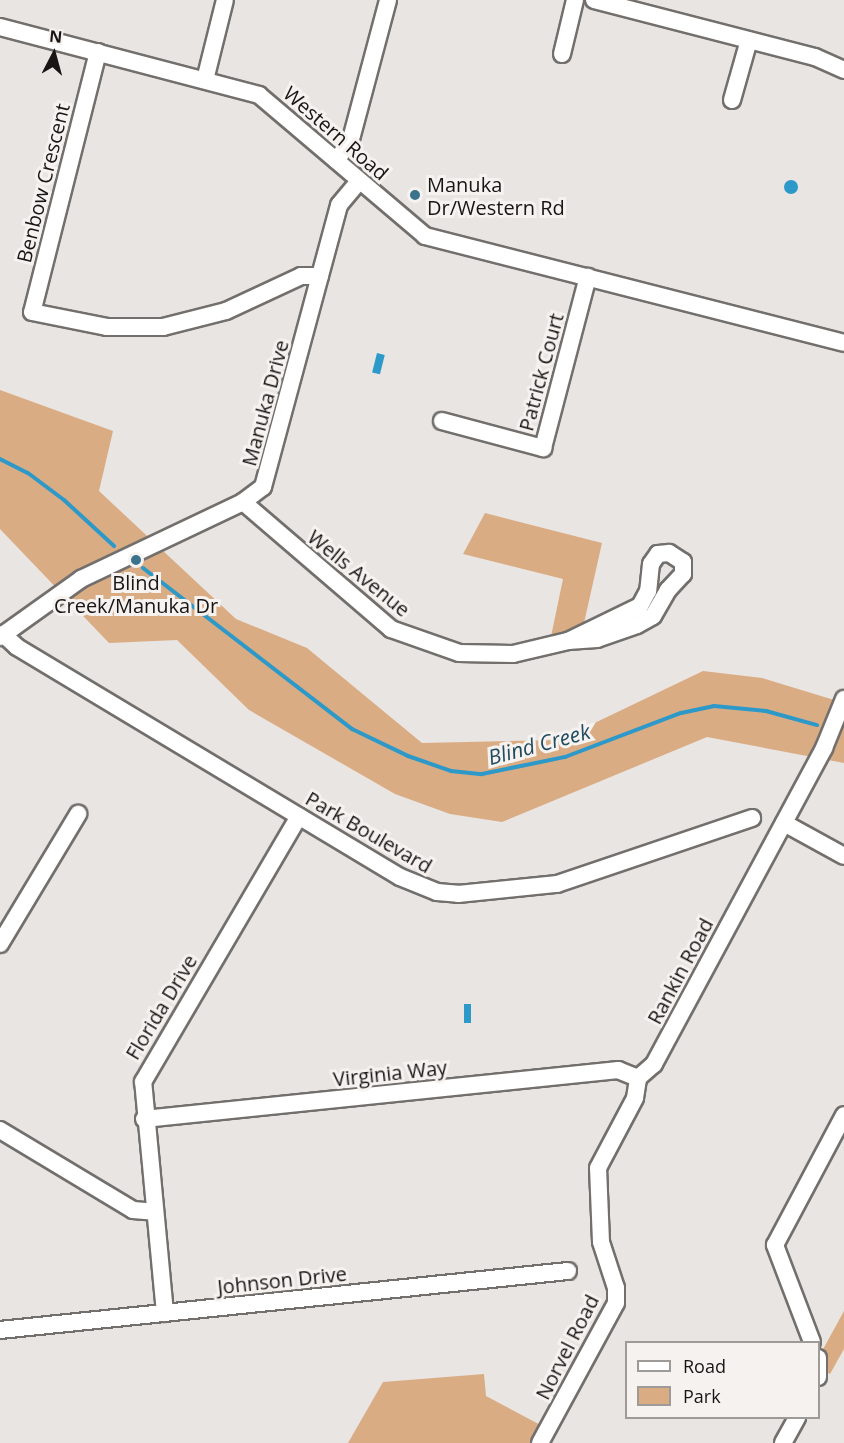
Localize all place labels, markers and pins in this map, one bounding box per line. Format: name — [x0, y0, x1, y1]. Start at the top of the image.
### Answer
place label: Manuka Dr/Western Rd — [427, 172, 565, 219]
marker: Manuka Dr/Western Rd — [408, 188, 422, 202]
marker: Blind Creek/Manuka Dr — [129, 553, 143, 567]
place label: Blind Creek/Manuka Dr — [54, 570, 218, 617]

